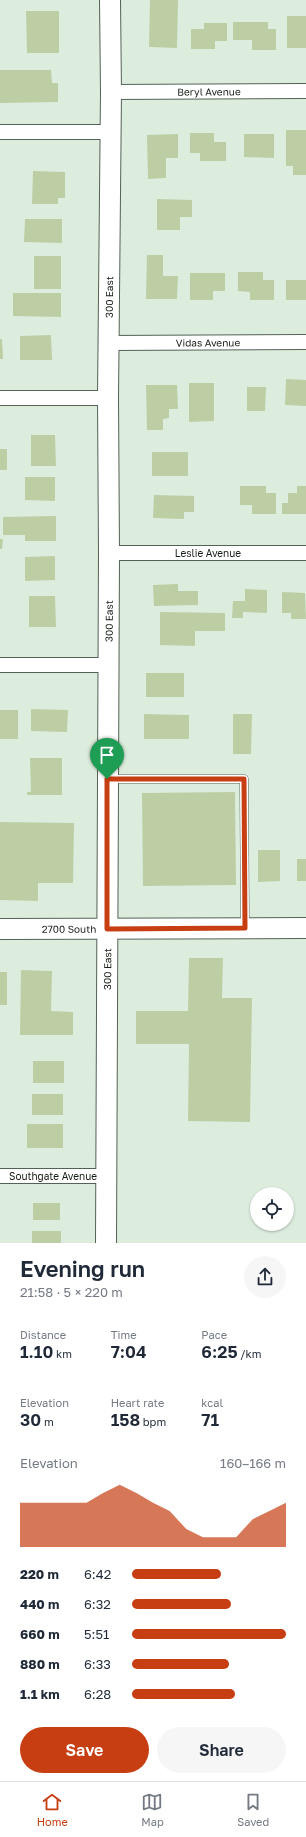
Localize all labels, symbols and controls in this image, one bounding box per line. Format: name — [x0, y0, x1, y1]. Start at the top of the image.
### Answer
street label: Beryl Avenue — [177, 85, 241, 98]
street label: 300 East — [103, 276, 115, 318]
street label: Vidas Avenue — [176, 336, 240, 349]
street label: Leslie Avenue — [175, 547, 241, 559]
street label: 300 East — [103, 600, 115, 642]
pin — [90, 738, 124, 779]
icon: arrive — [96, 744, 118, 766]
street label: 2700 South — [42, 923, 96, 935]
street label: 300 East — [101, 948, 113, 990]
street label: Southgate Avenue — [9, 1170, 97, 1182]
map controls — [250, 1187, 294, 1231]
button: locate — [250, 1187, 294, 1231]
text: Evening run — [20, 1255, 145, 1282]
button: share — [244, 1256, 286, 1298]
text: 21:58 · 5 × 220 m — [20, 1284, 123, 1300]
text: Distance — [20, 1328, 66, 1341]
text: Time — [111, 1328, 137, 1341]
text: Pace — [201, 1328, 227, 1341]
text: 1.10 — [20, 1341, 53, 1362]
text: 7:04 — [111, 1341, 147, 1362]
text: 6:25 — [201, 1341, 238, 1362]
text: km — [53, 1347, 72, 1360]
text: /km — [238, 1347, 262, 1360]
text: Elevation — [20, 1396, 69, 1409]
text: Heart rate — [111, 1396, 164, 1409]
text: kcal — [201, 1396, 223, 1409]
text: 30 — [20, 1409, 41, 1430]
text: 158 — [111, 1409, 140, 1430]
text: 71 — [201, 1409, 219, 1430]
text: m — [41, 1415, 54, 1428]
text: bpm — [140, 1415, 166, 1428]
text: Elevation — [20, 1455, 78, 1471]
text: 160–166 m — [220, 1455, 286, 1471]
text: 220 m — [20, 1566, 59, 1582]
text: 6:42 — [84, 1566, 111, 1582]
text: 440 m — [20, 1596, 59, 1612]
text: 6:32 — [84, 1596, 111, 1612]
text: 660 m — [20, 1626, 60, 1642]
text: 5:51 — [84, 1626, 109, 1642]
text: 880 m — [20, 1656, 60, 1672]
text: 6:33 — [84, 1656, 111, 1672]
text: 1.1 km — [20, 1686, 60, 1702]
text: 6:28 — [84, 1686, 111, 1702]
button: Save — [20, 1727, 149, 1773]
button: Share — [157, 1727, 286, 1773]
tab: Home — [37, 1791, 68, 1828]
tab: Map — [141, 1791, 164, 1828]
tab: Saved — [237, 1791, 269, 1828]

